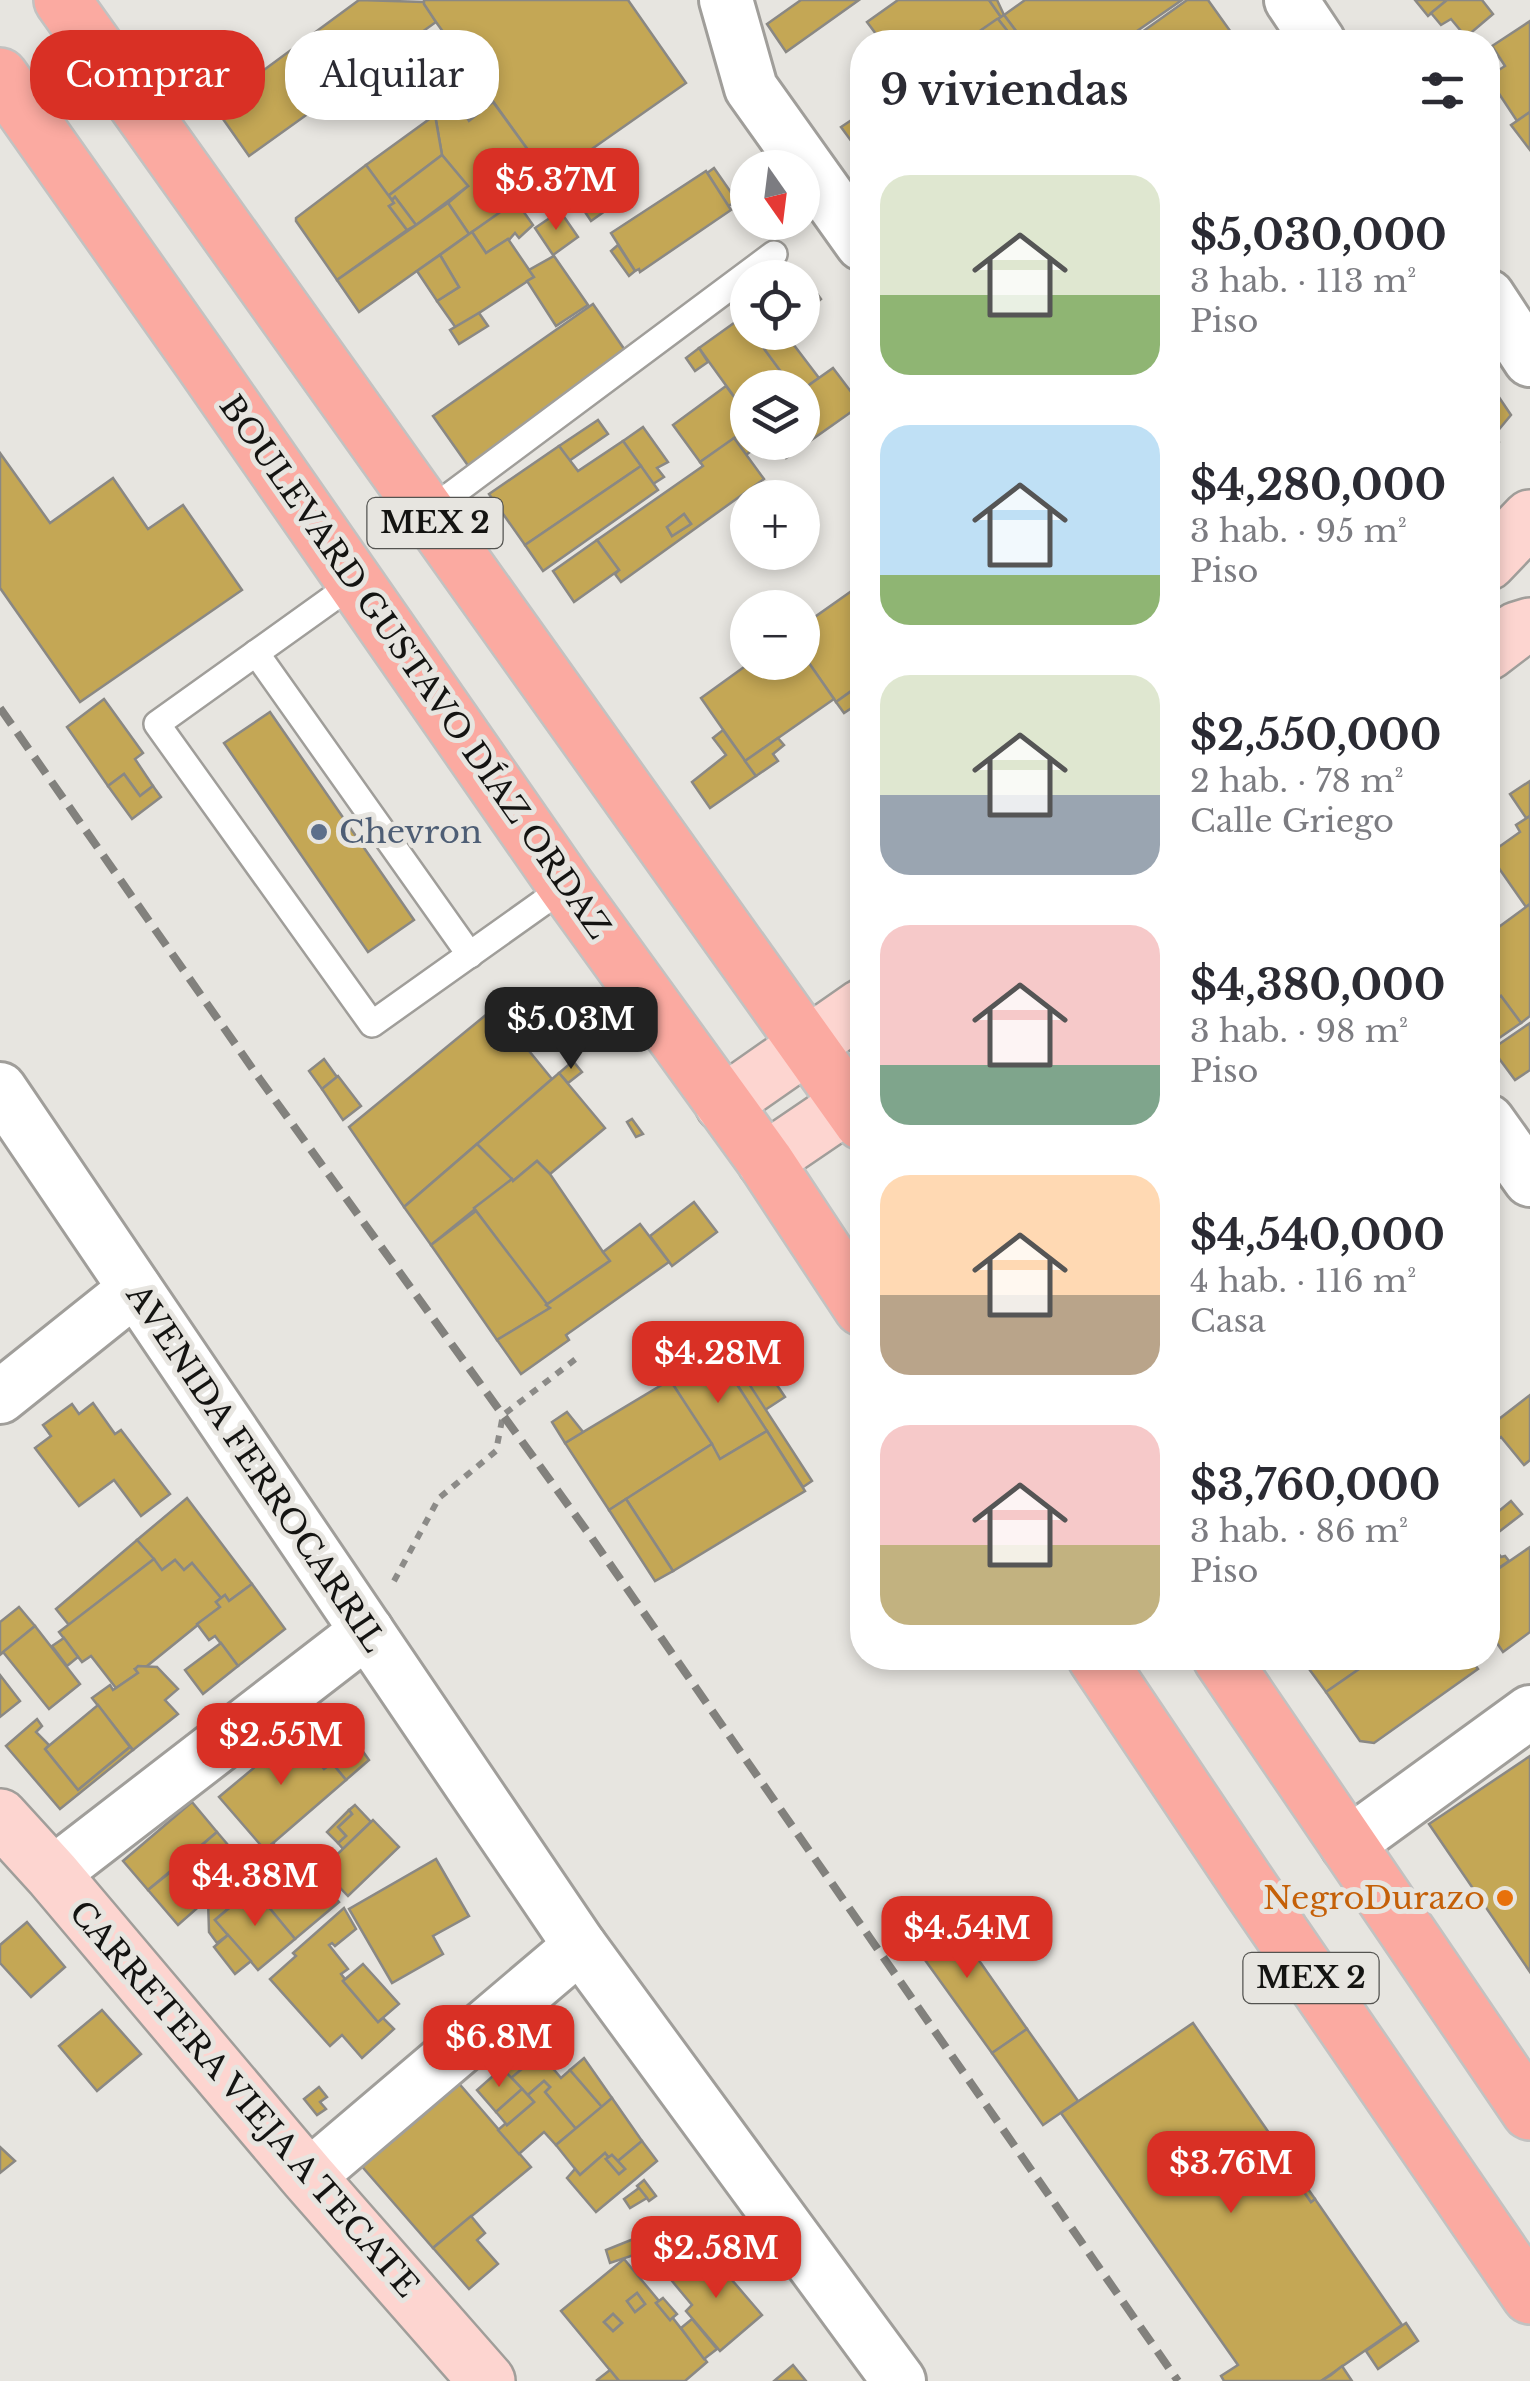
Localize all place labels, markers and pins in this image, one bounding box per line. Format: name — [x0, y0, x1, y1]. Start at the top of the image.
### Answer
pin: $5.37M — [475, 148, 637, 233]
place label: Chevron — [339, 812, 482, 852]
marker: Chevron — [308, 821, 330, 843]
pin: $5.03M — [490, 987, 652, 1072]
pin: $4.28M — [637, 1321, 799, 1406]
pin: $2.55M — [200, 1703, 362, 1788]
pin: $4.38M — [174, 1844, 336, 1929]
place label: NegroDurazo — [1263, 1878, 1485, 1918]
marker: NegroDurazo — [1494, 1887, 1516, 1909]
pin: $4.54M — [886, 1896, 1048, 1981]
pin: $6.8M — [429, 2005, 569, 2090]
pin: $3.76M — [1150, 2131, 1312, 2216]
pin: $2.58M — [635, 2216, 797, 2301]

